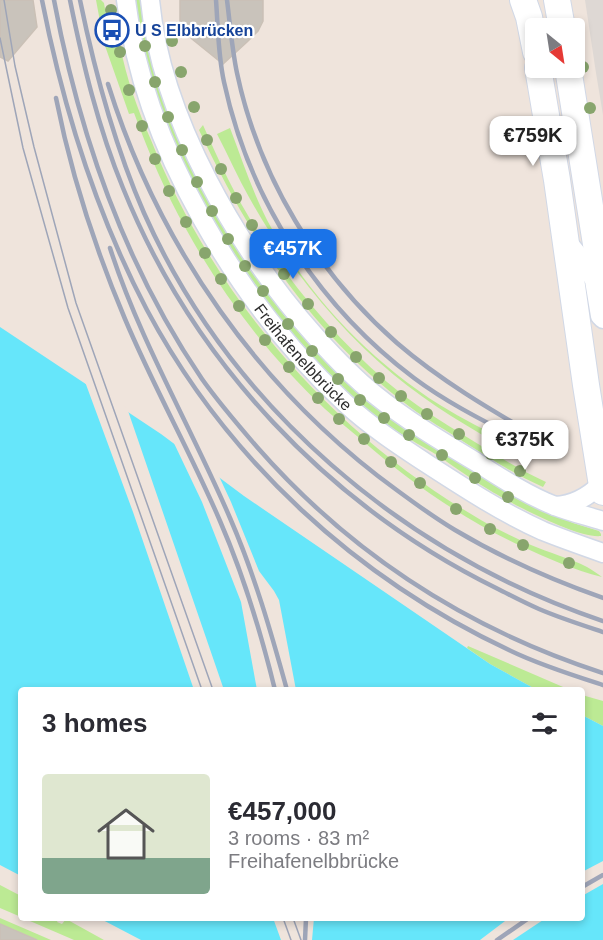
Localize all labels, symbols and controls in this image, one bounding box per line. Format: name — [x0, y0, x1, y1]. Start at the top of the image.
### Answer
bus stop icon: U S Elbbrücken — [94, 12, 130, 48]
north arrow — [525, 18, 585, 78]
map controls — [525, 18, 585, 78]
place label: U S Elbbrücken — [135, 22, 253, 39]
pin: €759K — [491, 116, 575, 167]
text: €759K — [504, 124, 562, 146]
pin: €457K — [251, 229, 335, 280]
text: €457K — [264, 237, 322, 259]
street label: Freihafenelbbrücke — [251, 300, 356, 414]
pin: €375K — [483, 420, 567, 471]
text: €375K — [496, 428, 554, 450]
icon: filters — [528, 707, 561, 740]
text: 3 homes — [42, 708, 148, 738]
text: €457,000 — [228, 796, 336, 826]
icon: home — [90, 798, 162, 870]
text: 3 rooms · 83 m² — [228, 827, 369, 849]
text: Freihafenelbbrücke — [228, 850, 399, 872]

